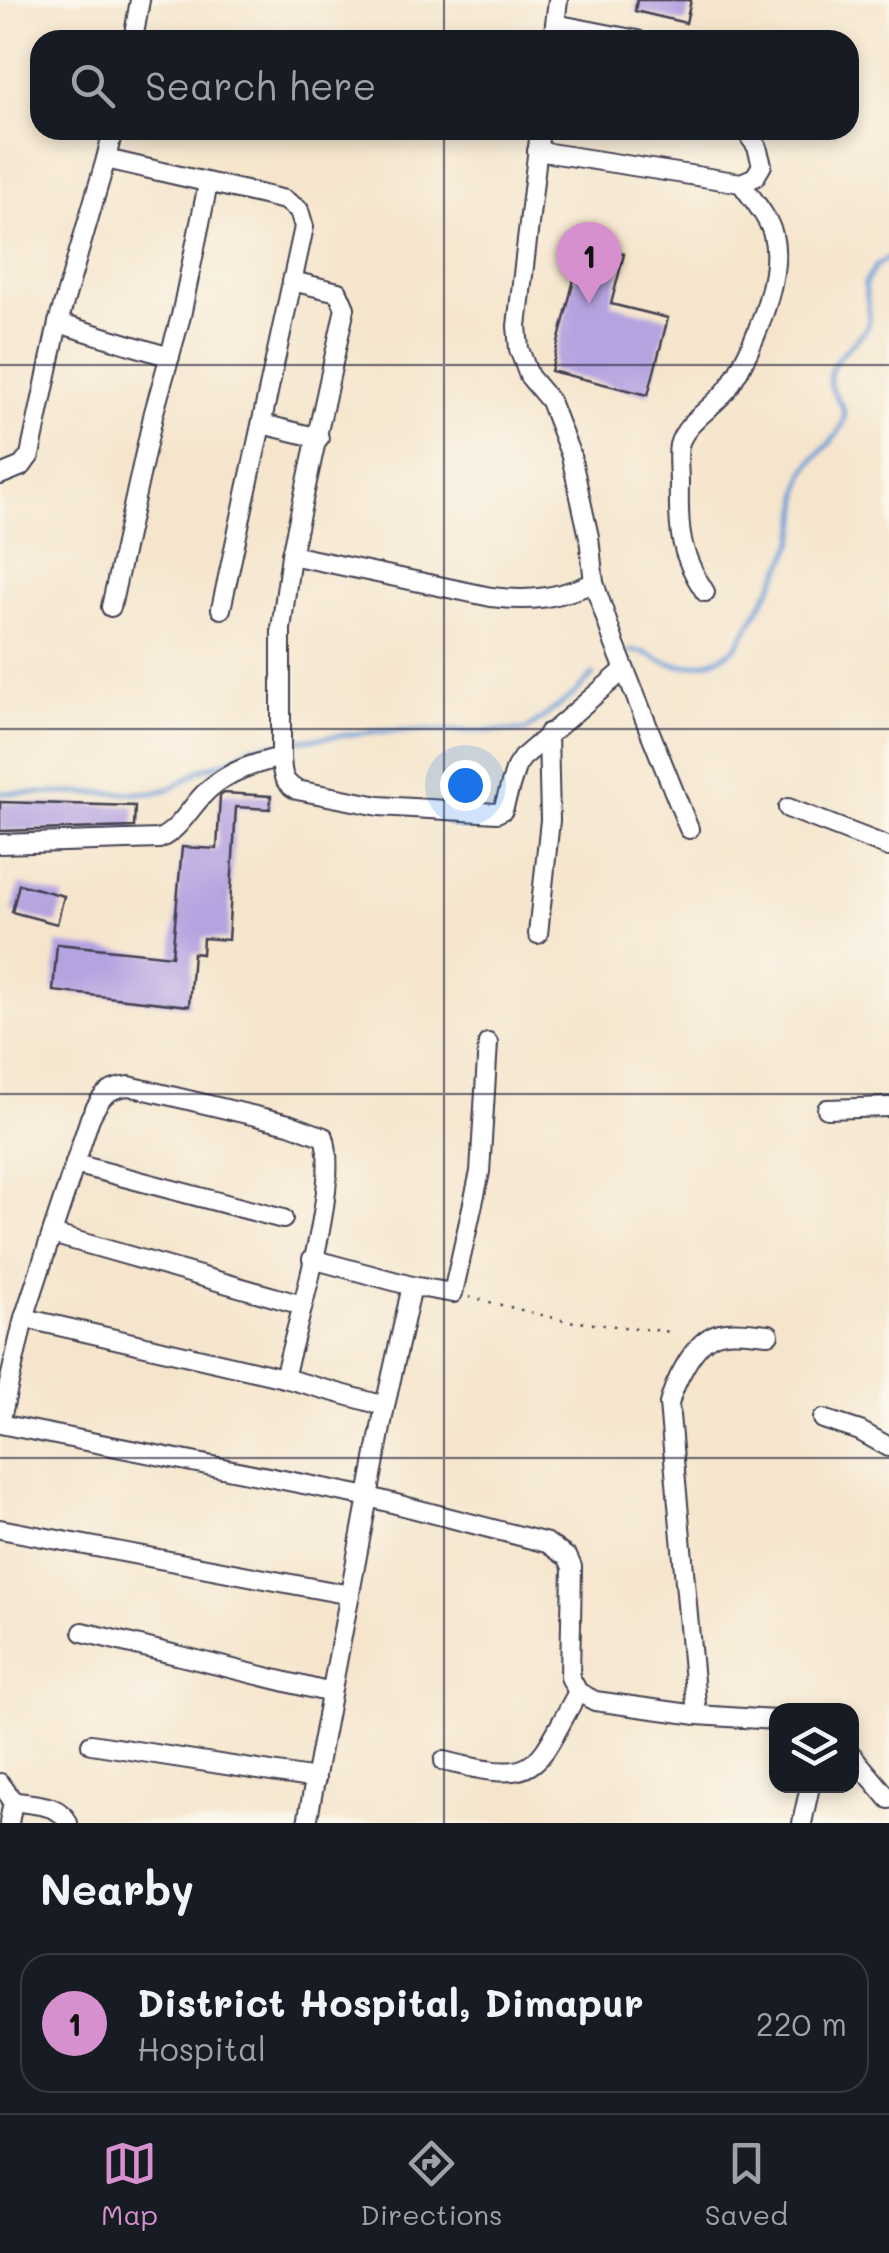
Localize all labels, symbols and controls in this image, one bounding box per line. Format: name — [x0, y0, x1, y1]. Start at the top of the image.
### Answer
search box — [30, 30, 859, 140]
icon: search — [65, 58, 120, 113]
text: Search here — [145, 60, 376, 110]
pin: 1 — [556, 222, 622, 304]
your location — [440, 760, 491, 811]
map controls — [769, 1703, 859, 1793]
button: layers — [769, 1703, 859, 1793]
text: Nearby — [40, 1861, 194, 1916]
text: District Hospital, Dimapur — [137, 1977, 644, 2027]
text: 1 — [67, 2002, 82, 2044]
text: 220 m — [756, 2002, 847, 2044]
text: Hospital — [137, 2027, 266, 2069]
tab: Map — [101, 2136, 158, 2232]
tab: Directions — [360, 2136, 503, 2232]
tab: Saved — [705, 2136, 788, 2232]

